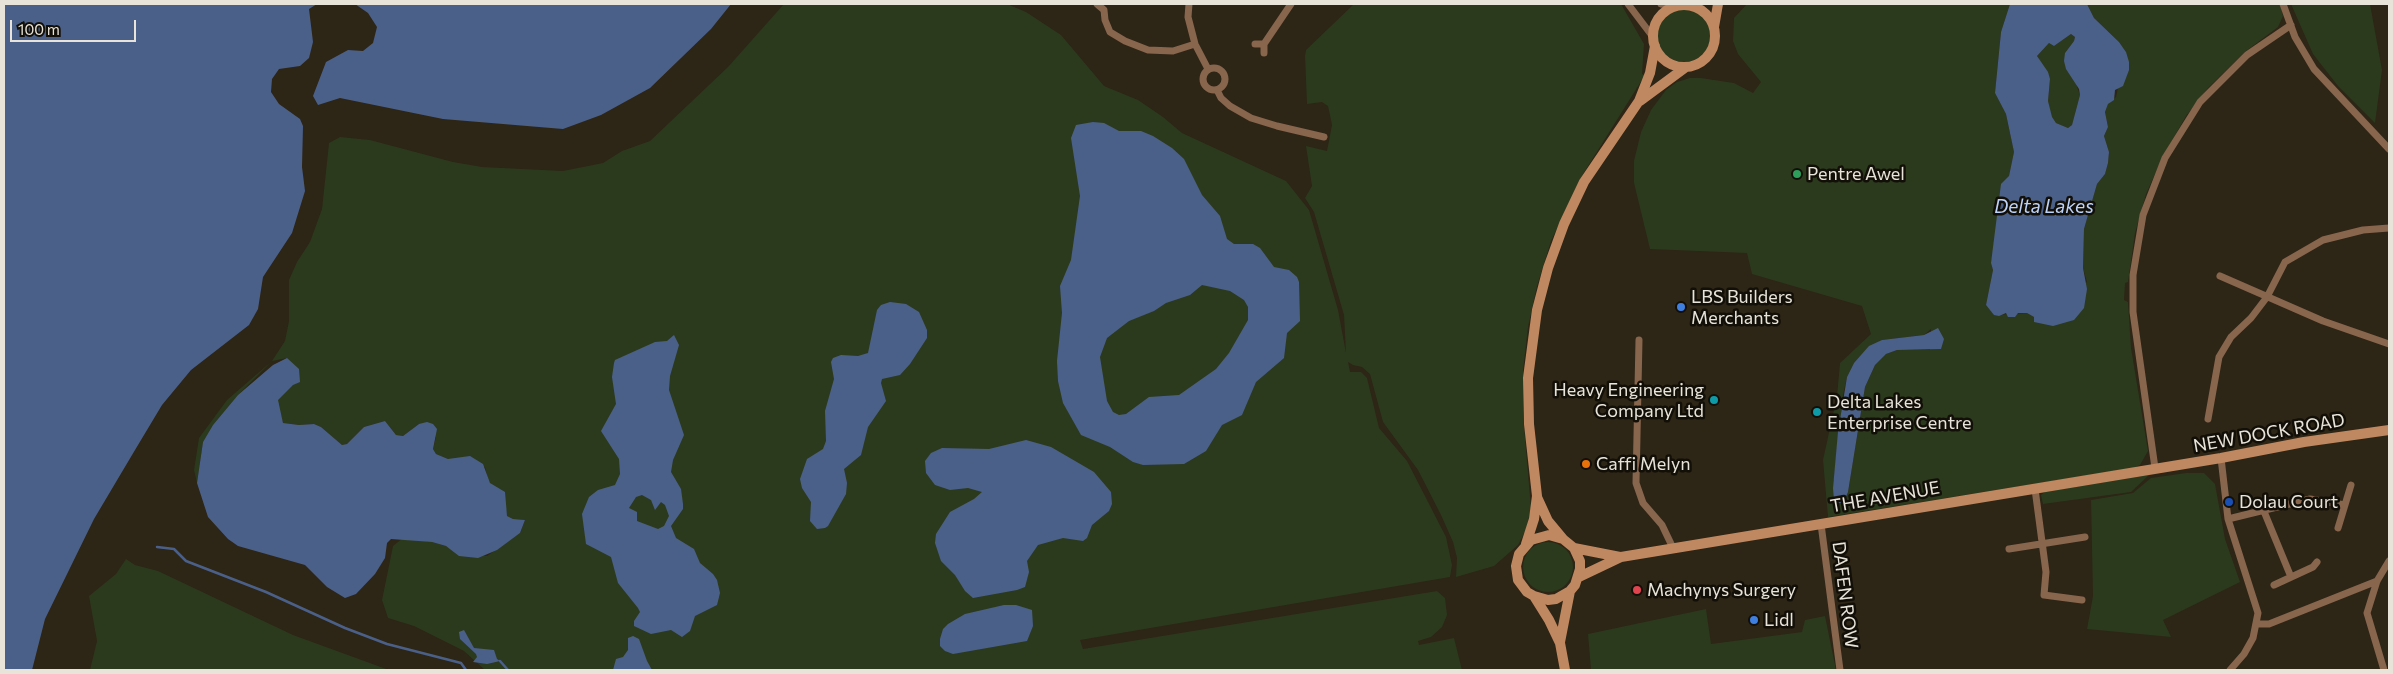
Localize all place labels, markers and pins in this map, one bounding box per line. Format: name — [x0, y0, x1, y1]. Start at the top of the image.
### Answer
place label: Pentre Awel — [1807, 163, 1905, 185]
marker: Pentre Awel — [1791, 168, 1803, 180]
place label: LBS Builders Merchants — [1691, 286, 1793, 328]
marker: LBS Builders Merchants — [1675, 301, 1687, 313]
place label: Heavy Engineering Company Ltd — [1553, 379, 1704, 422]
place label: Delta Lakes Enterprise Centre — [1827, 391, 1971, 434]
marker: Heavy Engineering Company Ltd — [1708, 394, 1720, 406]
marker: Delta Lakes Enterprise Centre — [1811, 406, 1823, 418]
place label: Caffi Melyn — [1596, 453, 1691, 475]
marker: Caffi Melyn — [1580, 458, 1592, 470]
place label: Dolau Court — [2239, 491, 2338, 513]
marker: Dolau Court — [2223, 496, 2235, 508]
place label: Machynys Surgery — [1647, 579, 1796, 601]
marker: Machynys Surgery — [1631, 584, 1643, 596]
place label: Lidl — [1764, 609, 1794, 631]
marker: Lidl — [1748, 614, 1760, 626]

